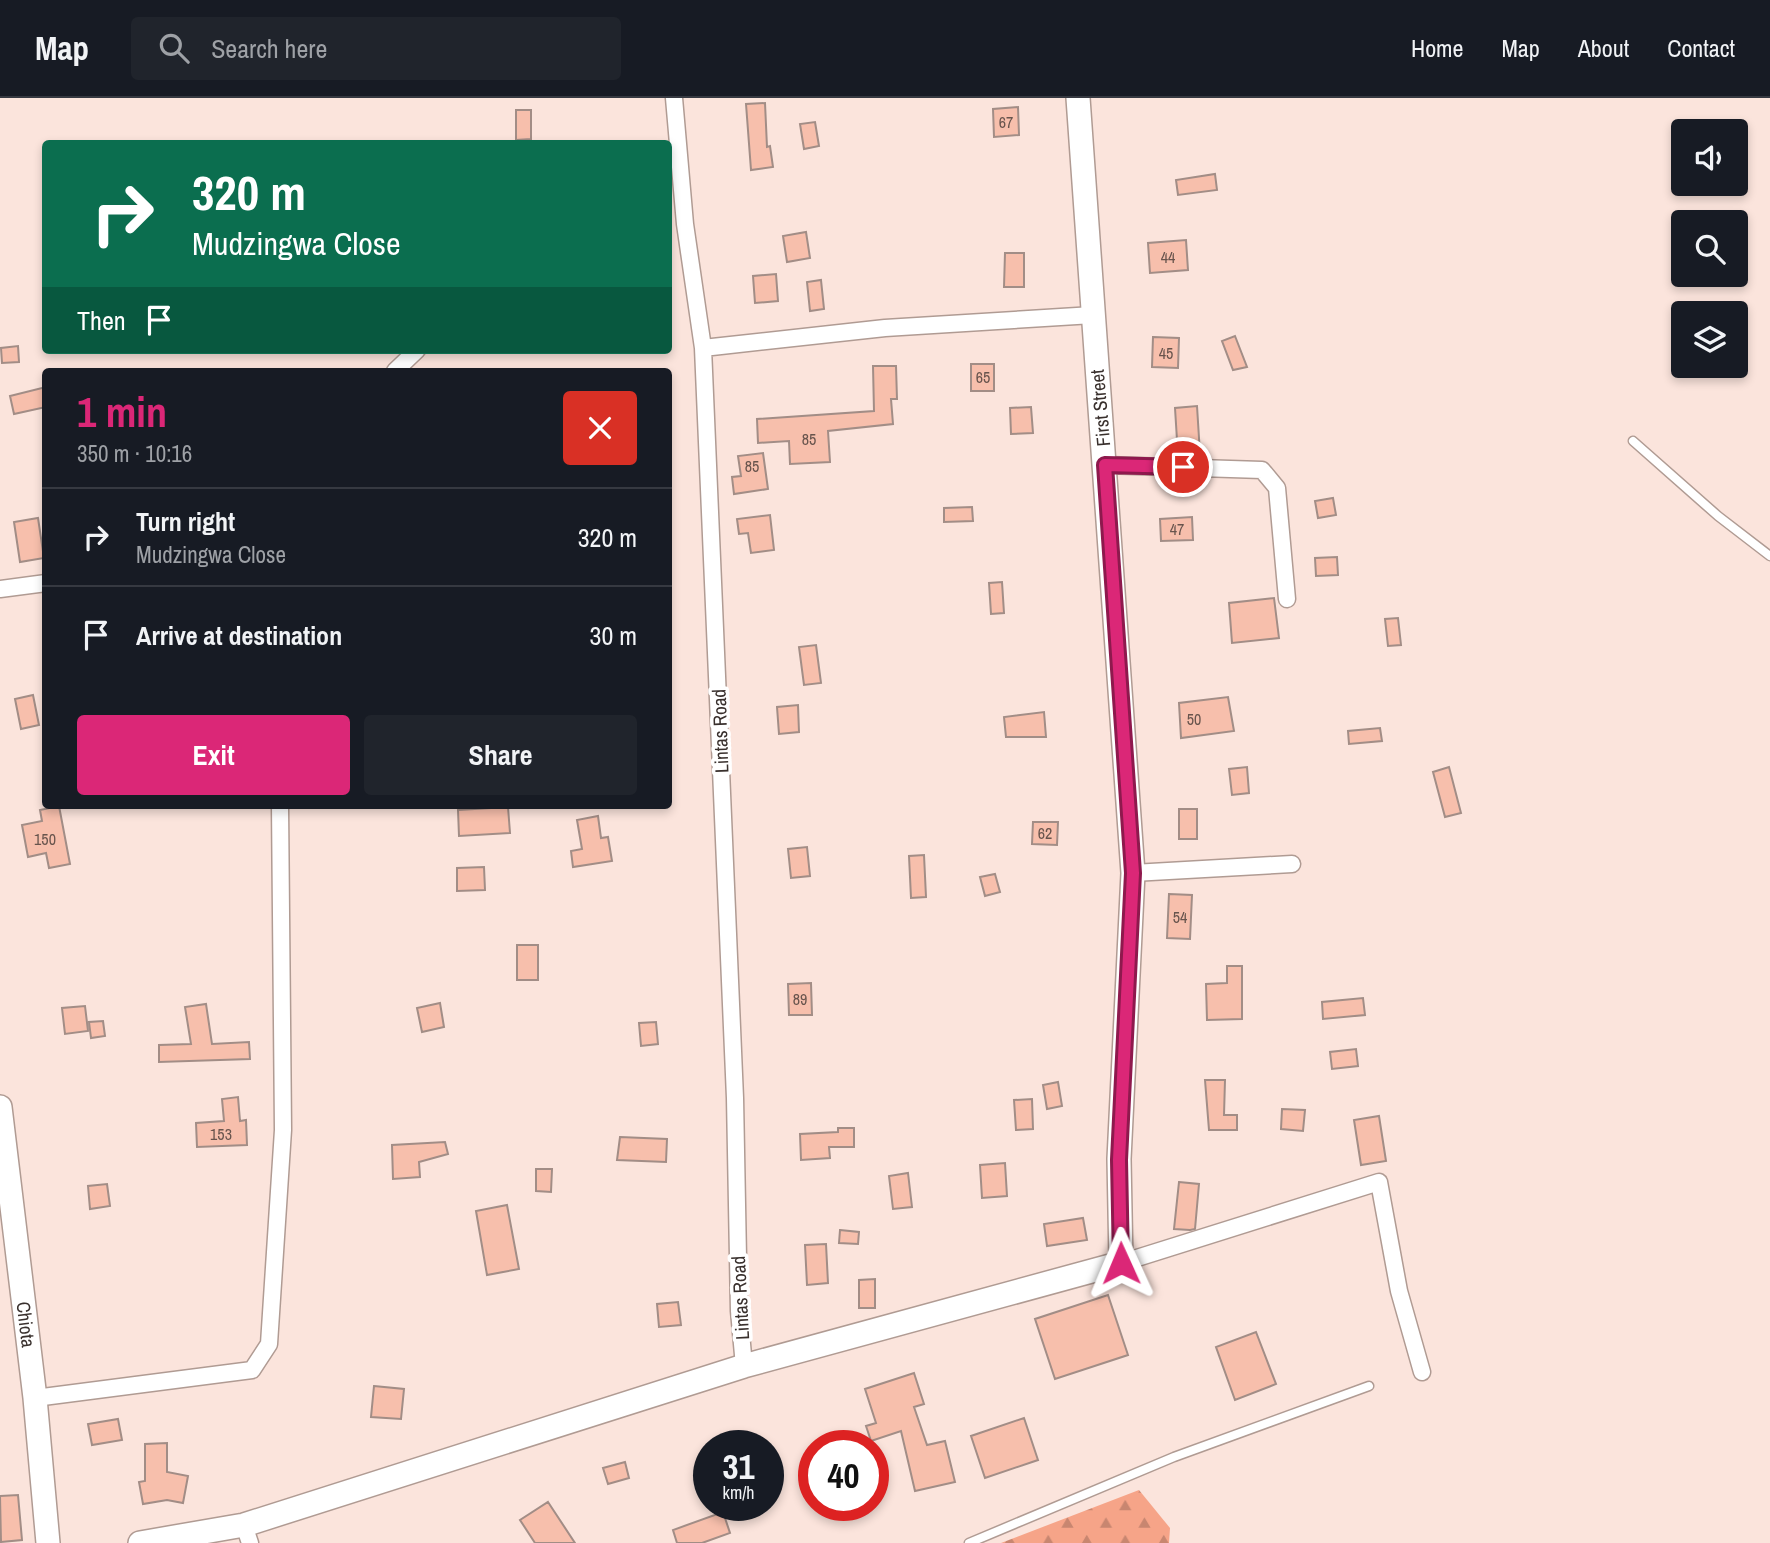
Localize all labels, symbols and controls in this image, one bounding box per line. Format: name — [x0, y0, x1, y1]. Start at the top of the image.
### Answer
search box — [131, 17, 621, 80]
text: Map — [35, 26, 89, 70]
icon: search — [155, 29, 193, 67]
text: Search here — [211, 31, 327, 66]
text: Home — [1411, 32, 1463, 64]
text: Map — [1501, 32, 1540, 64]
text: About — [1578, 32, 1629, 64]
text: Contact — [1667, 32, 1735, 64]
house number: 67 — [999, 111, 1013, 133]
map controls — [1671, 119, 1748, 378]
button: sound — [1671, 119, 1748, 196]
text: 320 m — [192, 159, 306, 225]
icon: right — [77, 168, 168, 259]
button: search — [1671, 210, 1748, 287]
text: Mudzingwa Close — [192, 222, 401, 265]
house number: 44 — [1161, 246, 1175, 268]
icon: arrive — [140, 301, 178, 339]
button: layers — [1671, 301, 1748, 378]
text: Then — [77, 303, 126, 338]
house number: 45 — [1159, 342, 1173, 364]
house number: 65 — [976, 366, 990, 388]
street label: First Street — [1084, 368, 1116, 448]
text: 1 min — [77, 384, 167, 440]
button: close — [563, 391, 637, 465]
house number: 85 — [802, 428, 816, 450]
pin — [1153, 437, 1213, 497]
text: 350 m · 10:16 — [77, 438, 192, 469]
icon: arrive — [1164, 448, 1202, 486]
house number: 85 — [745, 455, 759, 477]
text: Turn right — [136, 504, 235, 539]
icon: right — [77, 518, 115, 556]
house number: 47 — [1170, 518, 1184, 540]
text: 320 m — [578, 520, 637, 555]
text: Mudzingwa Close — [136, 539, 286, 570]
icon: arrive — [77, 616, 115, 654]
text: Arrive at destination — [136, 618, 342, 653]
text: 30 m — [590, 618, 637, 653]
street label: Lintas Road — [706, 689, 734, 773]
house number: 50 — [1187, 708, 1201, 730]
button: Exit — [77, 715, 350, 795]
button: Share — [364, 715, 637, 795]
house number: 62 — [1038, 822, 1052, 844]
house number: 150 — [34, 828, 56, 850]
house number: 54 — [1173, 906, 1187, 928]
house number: 89 — [793, 988, 807, 1010]
house number: 153 — [210, 1123, 232, 1145]
position arrow — [1084, 1226, 1158, 1300]
street label: Lintas Road — [725, 1255, 755, 1341]
street label: Chiota — [11, 1300, 42, 1349]
speed limit sign: 40 — [798, 1430, 889, 1521]
text: 31 — [723, 1443, 754, 1490]
text: km/h — [723, 1480, 755, 1505]

